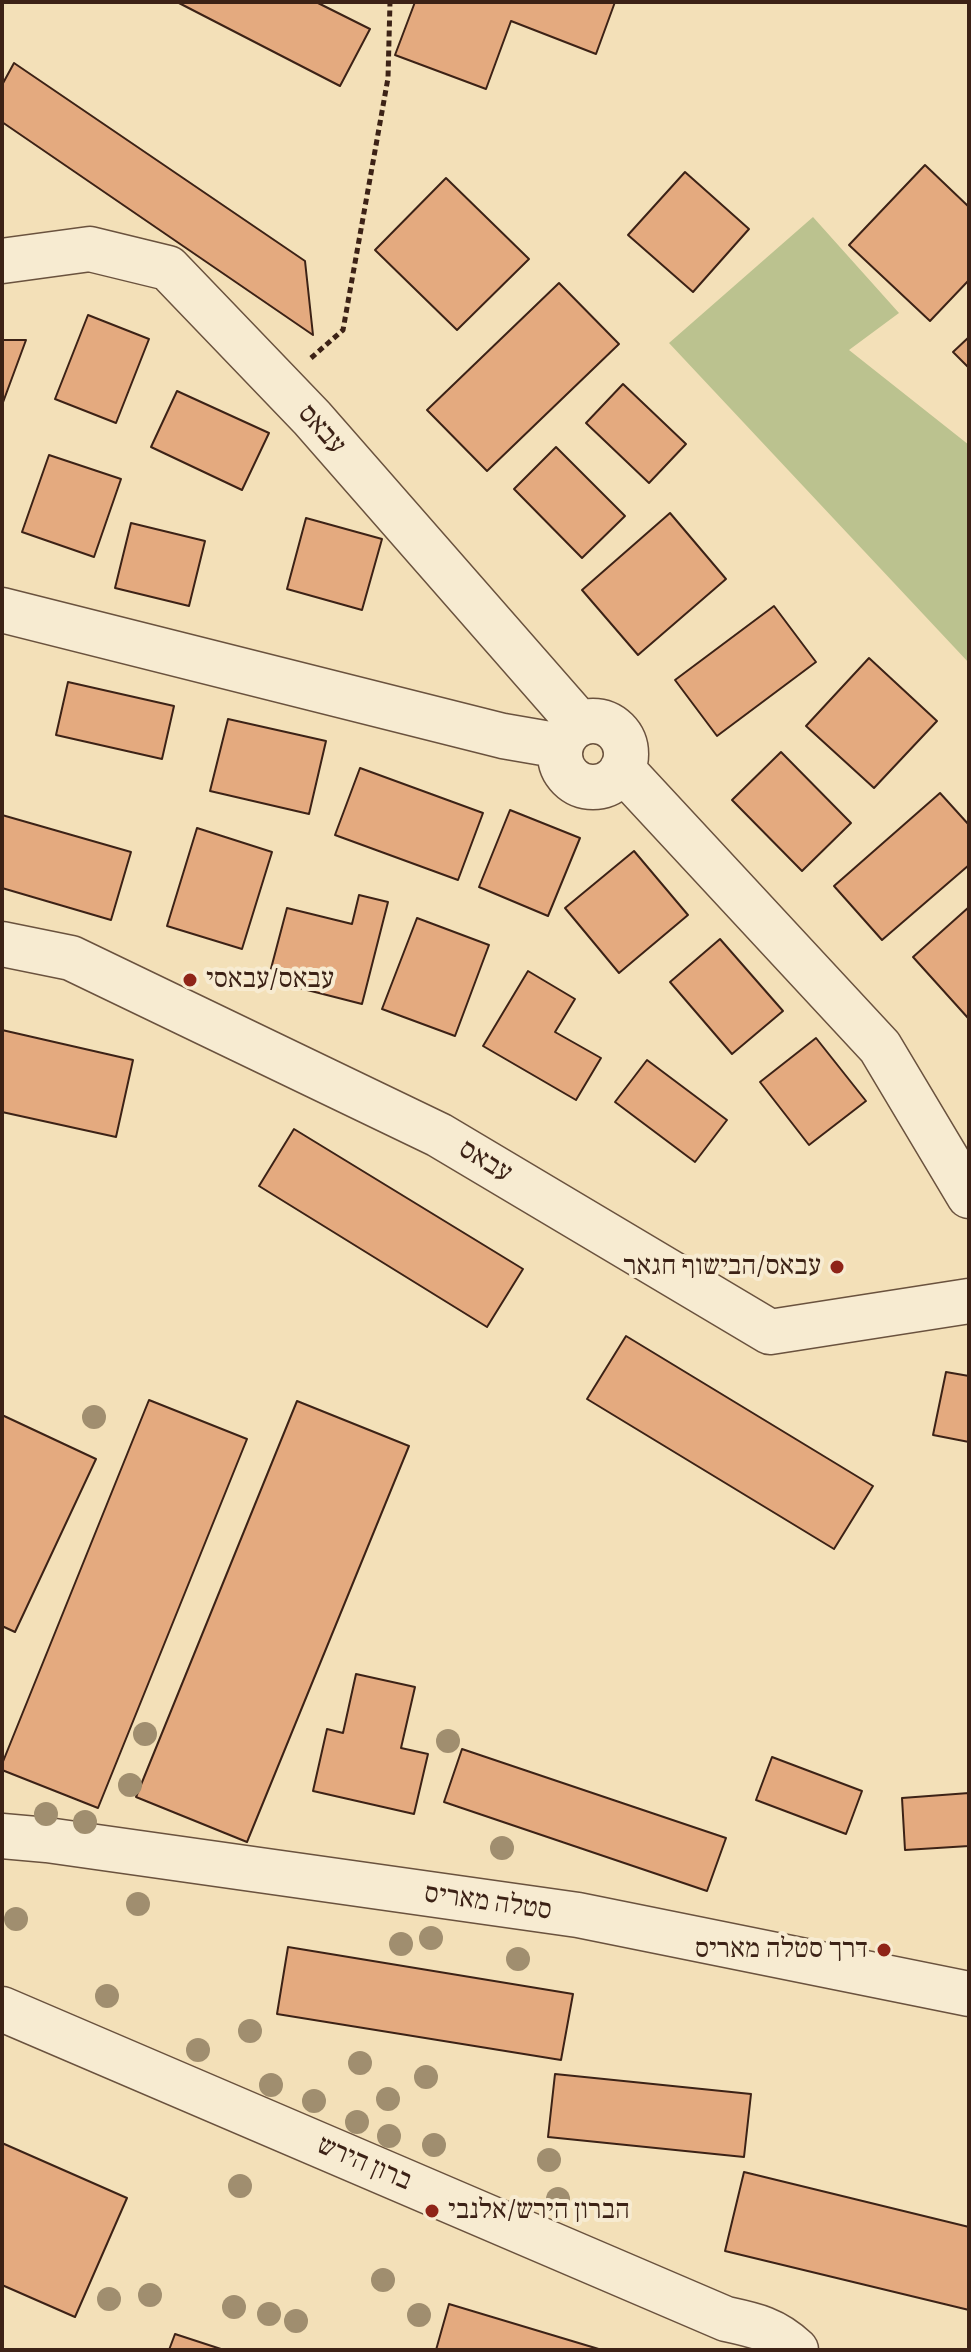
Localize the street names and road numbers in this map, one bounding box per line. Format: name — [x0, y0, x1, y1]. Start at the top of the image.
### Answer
street label: עבאס — [290, 398, 352, 462]
street label: עבאס — [453, 1133, 517, 1191]
street label: סטלה מאריס — [422, 1877, 554, 1929]
street label: ברון הירש — [312, 2129, 416, 2199]

